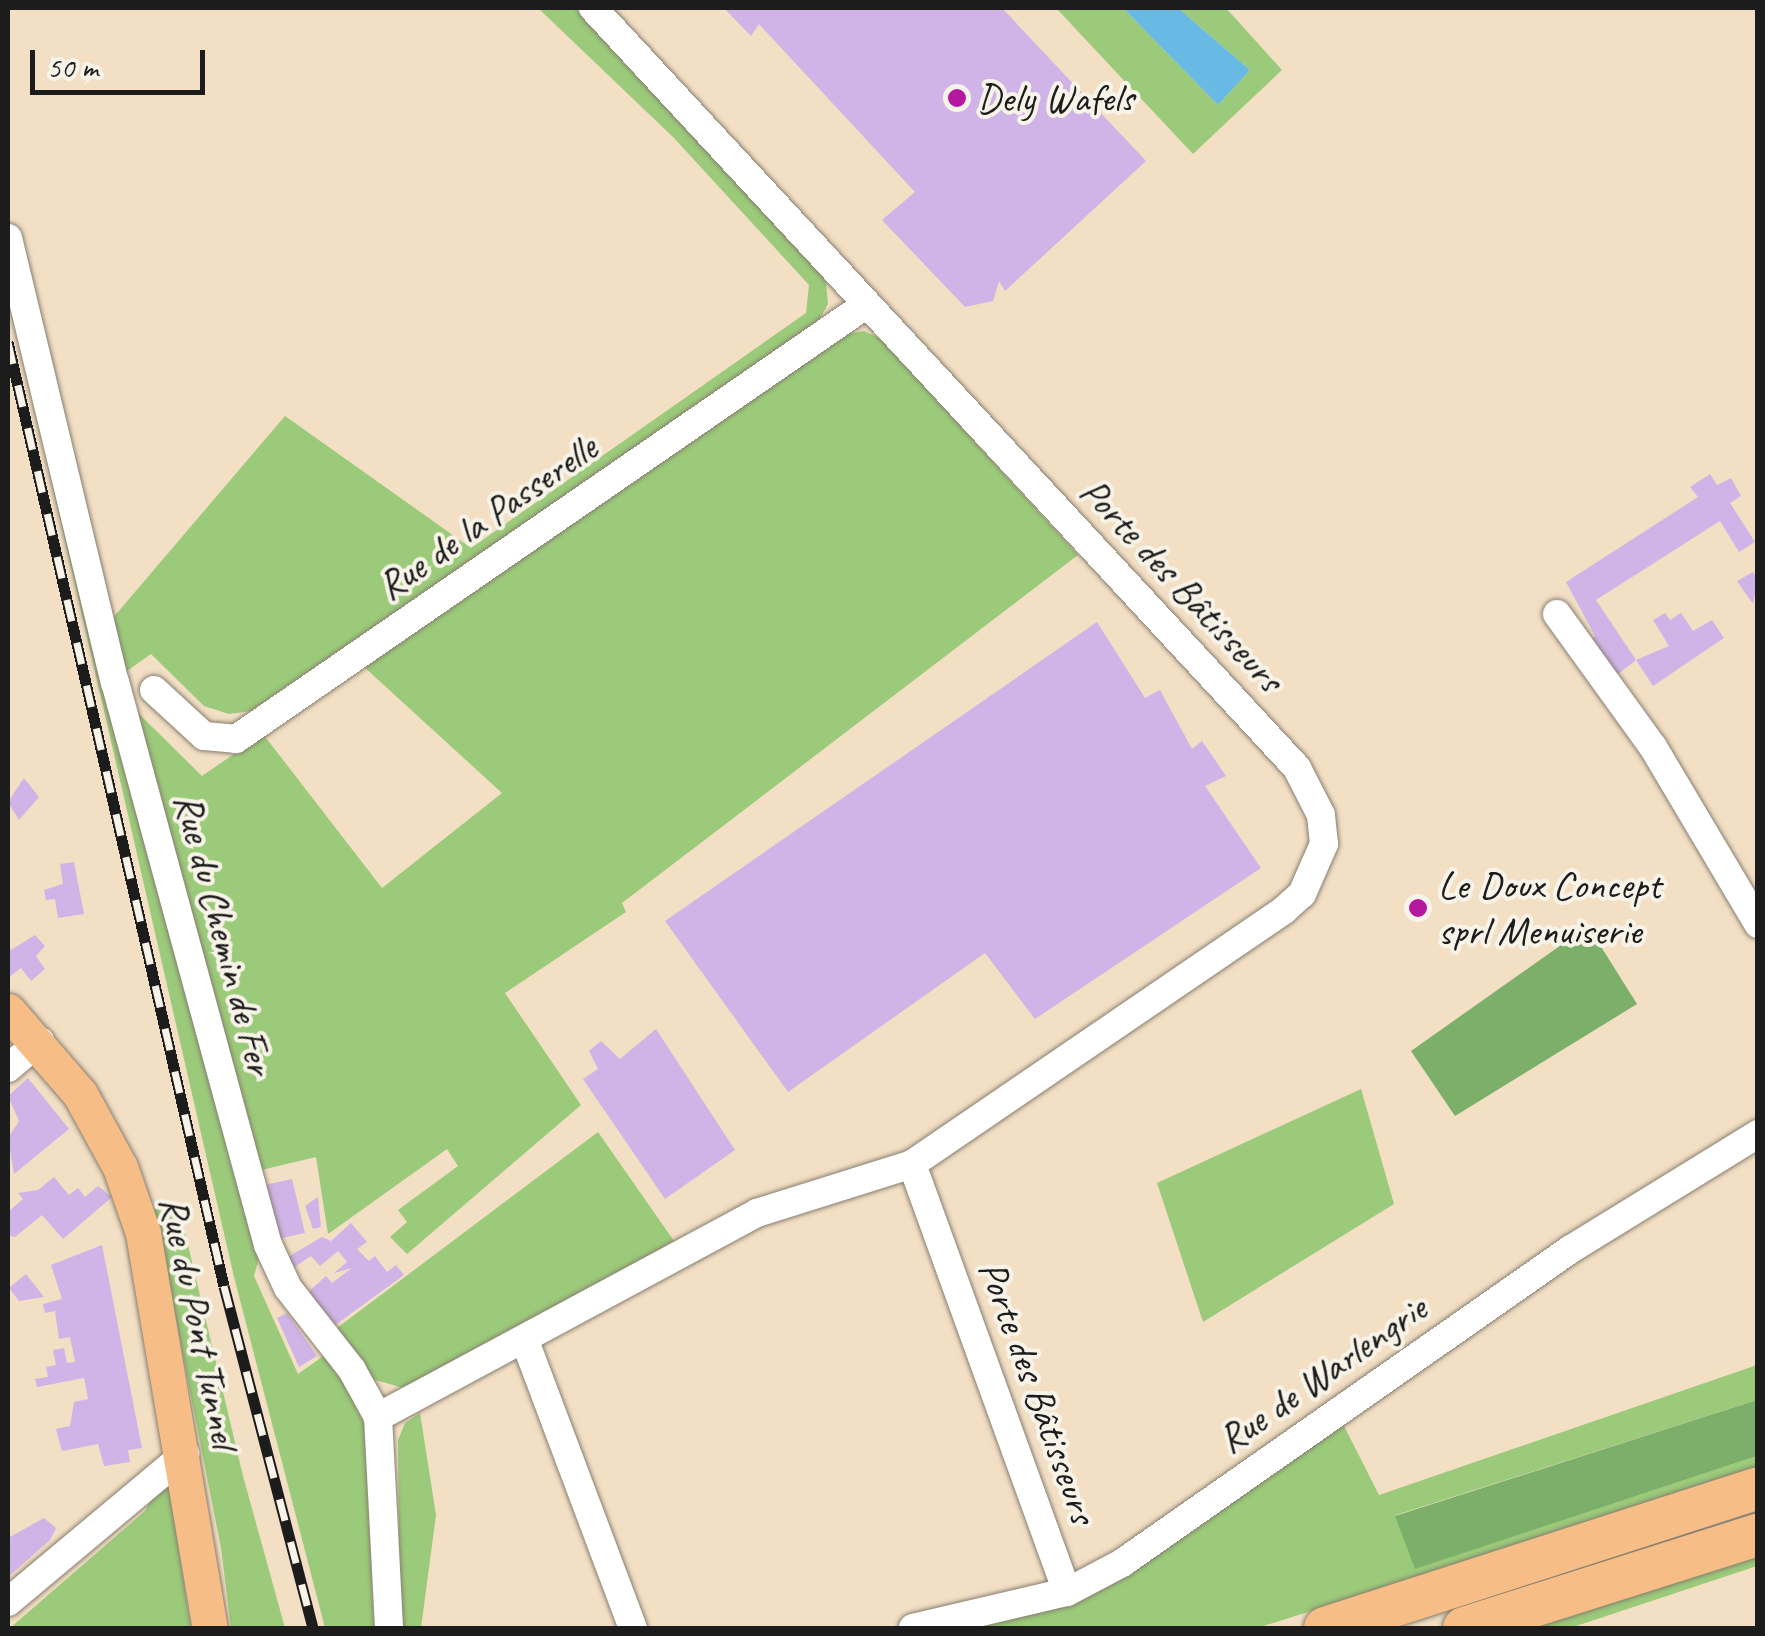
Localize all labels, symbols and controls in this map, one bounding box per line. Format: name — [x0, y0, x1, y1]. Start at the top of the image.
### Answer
scale bar — [35, 30, 210, 92]
text: 50 m — [47, 48, 98, 86]
place label: Dely Wafels — [977, 74, 1135, 122]
marker: Dely Wafels — [946, 87, 968, 109]
street label: Rue de la Passerelle — [367, 423, 607, 611]
street label: Porte des Bâtisseurs — [1070, 468, 1294, 702]
street label: Rue du Chemin de Fer — [163, 787, 285, 1081]
place label: Le Doux Concept sprl Menuiserie — [1438, 861, 1660, 955]
marker: Le Doux Concept sprl Menuiserie — [1407, 897, 1429, 919]
street label: Rue du Pont Tunnel — [149, 1192, 249, 1452]
street label: Porte des Bâtisseurs — [968, 1254, 1108, 1530]
street label: Rue de Warlengrie — [1208, 1284, 1436, 1464]

